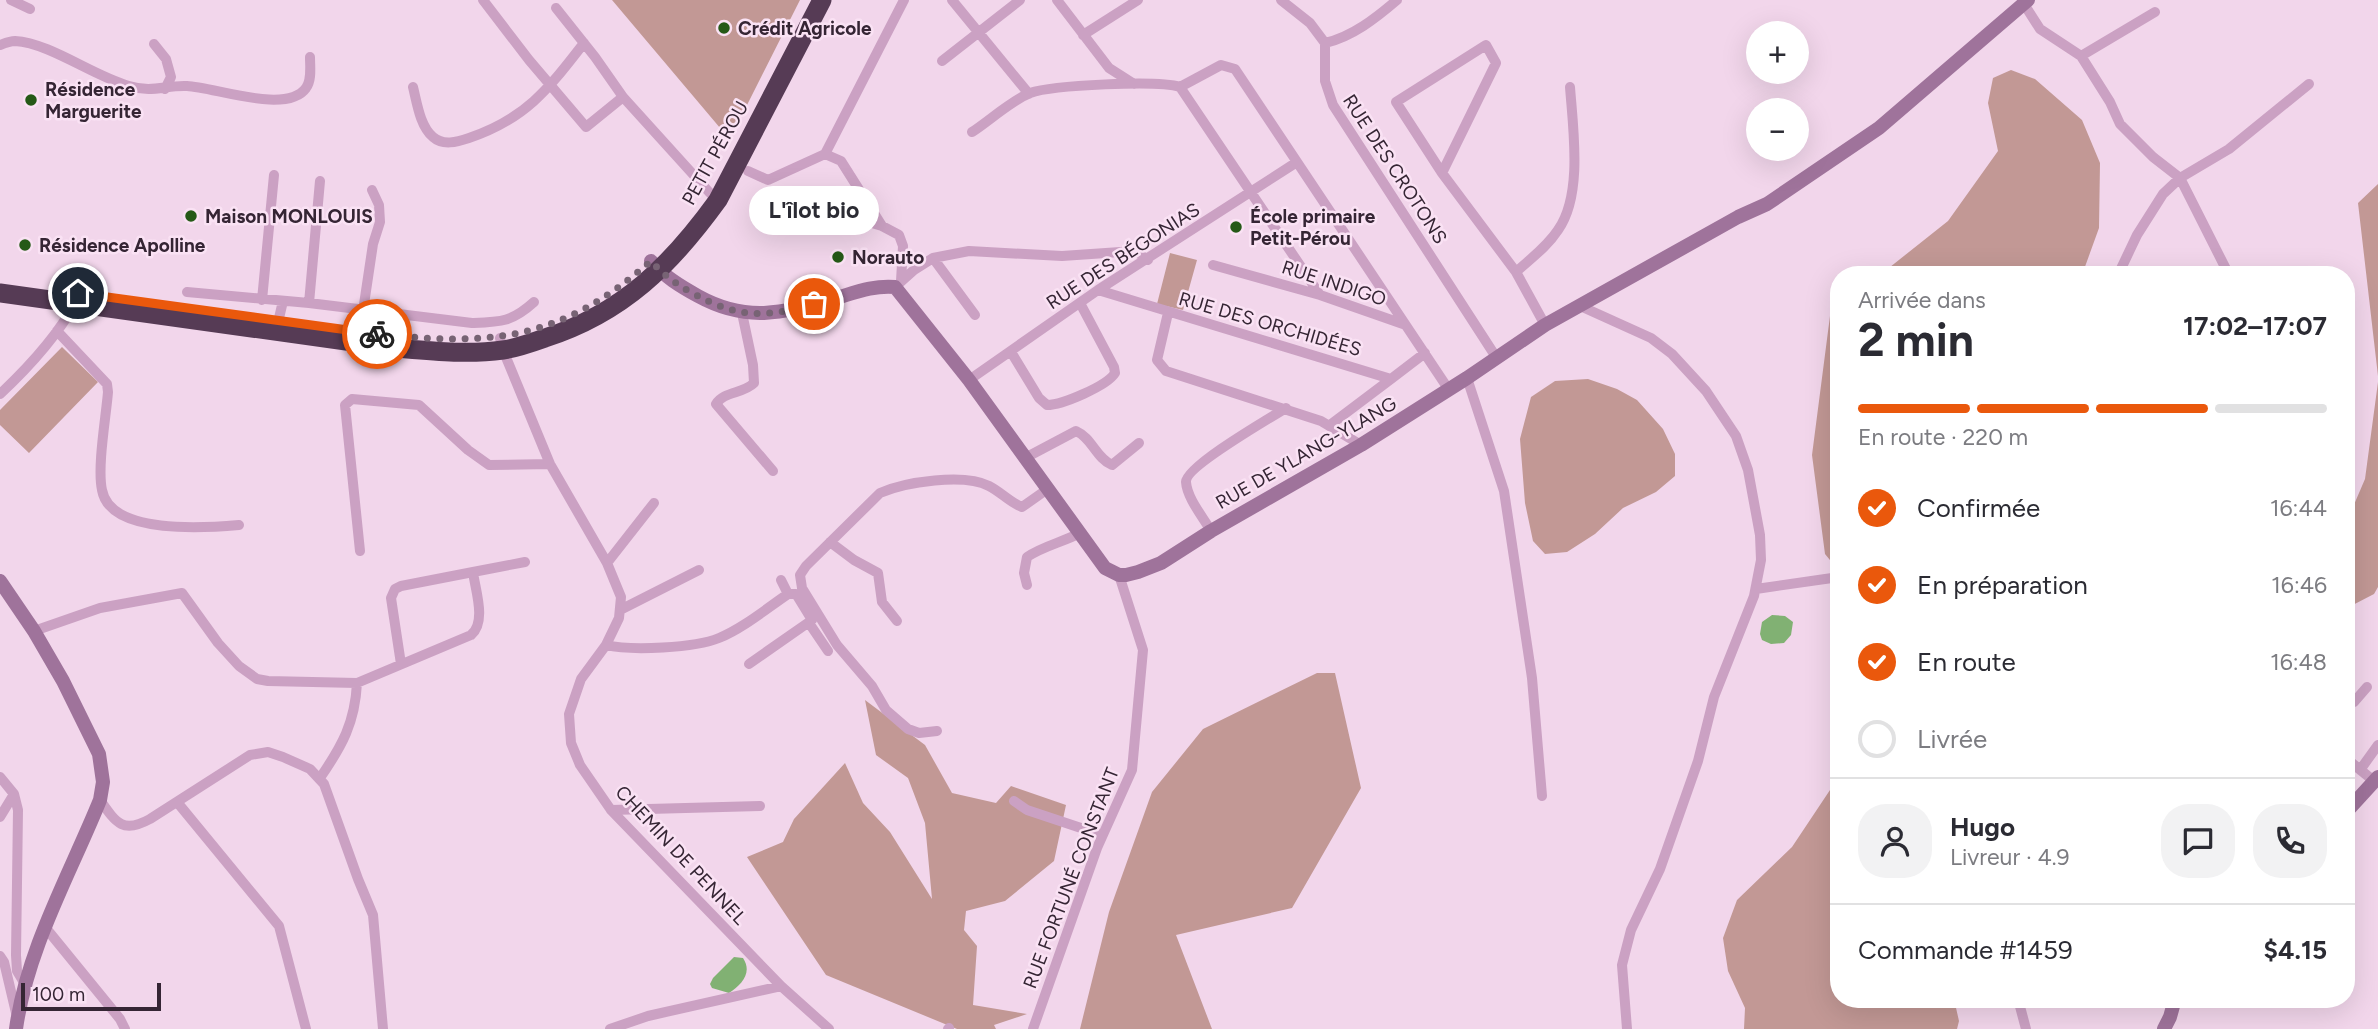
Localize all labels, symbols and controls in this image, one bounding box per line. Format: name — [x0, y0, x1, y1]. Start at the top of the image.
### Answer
place label: Crédit Agricole — [738, 17, 872, 40]
marker: Crédit Agricole — [716, 20, 732, 36]
map controls — [1746, 21, 1809, 161]
button: + — [1746, 21, 1809, 84]
place label: Résidence Marguerite — [45, 78, 142, 123]
street label: RUE DES CROTONS — [1338, 90, 1452, 248]
marker: Résidence Marguerite — [23, 92, 39, 108]
street label: PETIT PÉROU — [677, 97, 753, 209]
button: − — [1746, 98, 1809, 161]
callout: L'îlot bio — [749, 185, 879, 234]
text: L'îlot bio — [769, 196, 859, 224]
street label: RUE DES BÉGONIAS — [1042, 198, 1204, 314]
place label: Maison MONLOUIS — [205, 205, 373, 228]
place label: École primaire Petit-Pérou — [1250, 205, 1376, 250]
marker: Maison MONLOUIS — [183, 208, 199, 224]
marker: École primaire Petit-Pérou — [1228, 219, 1244, 235]
place label: Résidence Apolline — [39, 234, 206, 257]
marker: Résidence Apolline — [17, 237, 33, 253]
place label: Norauto — [852, 246, 924, 269]
marker: Norauto — [830, 249, 846, 265]
street label: RUE INDIGO — [1279, 255, 1389, 311]
pin — [48, 263, 108, 323]
icon: home — [59, 274, 97, 312]
pin — [784, 274, 844, 334]
icon: bag — [795, 285, 833, 323]
text: Arrivée dans — [1858, 286, 1986, 314]
street label: RUE DES ORCHIDÉES — [1176, 287, 1364, 361]
courier — [342, 299, 412, 369]
text: 17:02–17:07 — [2183, 310, 2327, 342]
text: 2 min — [1858, 312, 1974, 368]
icon: bike — [358, 315, 396, 353]
street label: RUE DE YLANG-YLANG — [1212, 392, 1400, 514]
text: En route · 220 m — [1858, 423, 2028, 451]
icon: check — [1858, 489, 1896, 527]
text: Confirmée — [1917, 492, 2040, 524]
text: 16:44 — [2270, 494, 2327, 522]
icon: check — [1858, 566, 1896, 604]
text: En préparation — [1917, 569, 2088, 601]
text: 16:46 — [2271, 571, 2327, 599]
icon: check — [1858, 643, 1896, 681]
text: En route — [1917, 646, 2016, 678]
text: 16:48 — [2270, 648, 2327, 676]
text: Livrée — [1917, 723, 1987, 755]
street label: RUE FORTUNÉ CONSTANT — [1018, 764, 1124, 992]
street label: CHEMIN DE PENNEL — [611, 781, 751, 929]
button: person — [1858, 804, 1932, 878]
button: chat — [2161, 804, 2235, 878]
button: phone — [2253, 804, 2327, 878]
text: Hugo — [1950, 811, 2015, 843]
text: Livreur · 4.9 — [1950, 843, 2070, 871]
text: Commande #1459 — [1858, 934, 2073, 966]
text: $4.15 — [2264, 934, 2327, 966]
scale bar — [21, 980, 161, 1012]
text: 100 m — [32, 983, 85, 1006]

